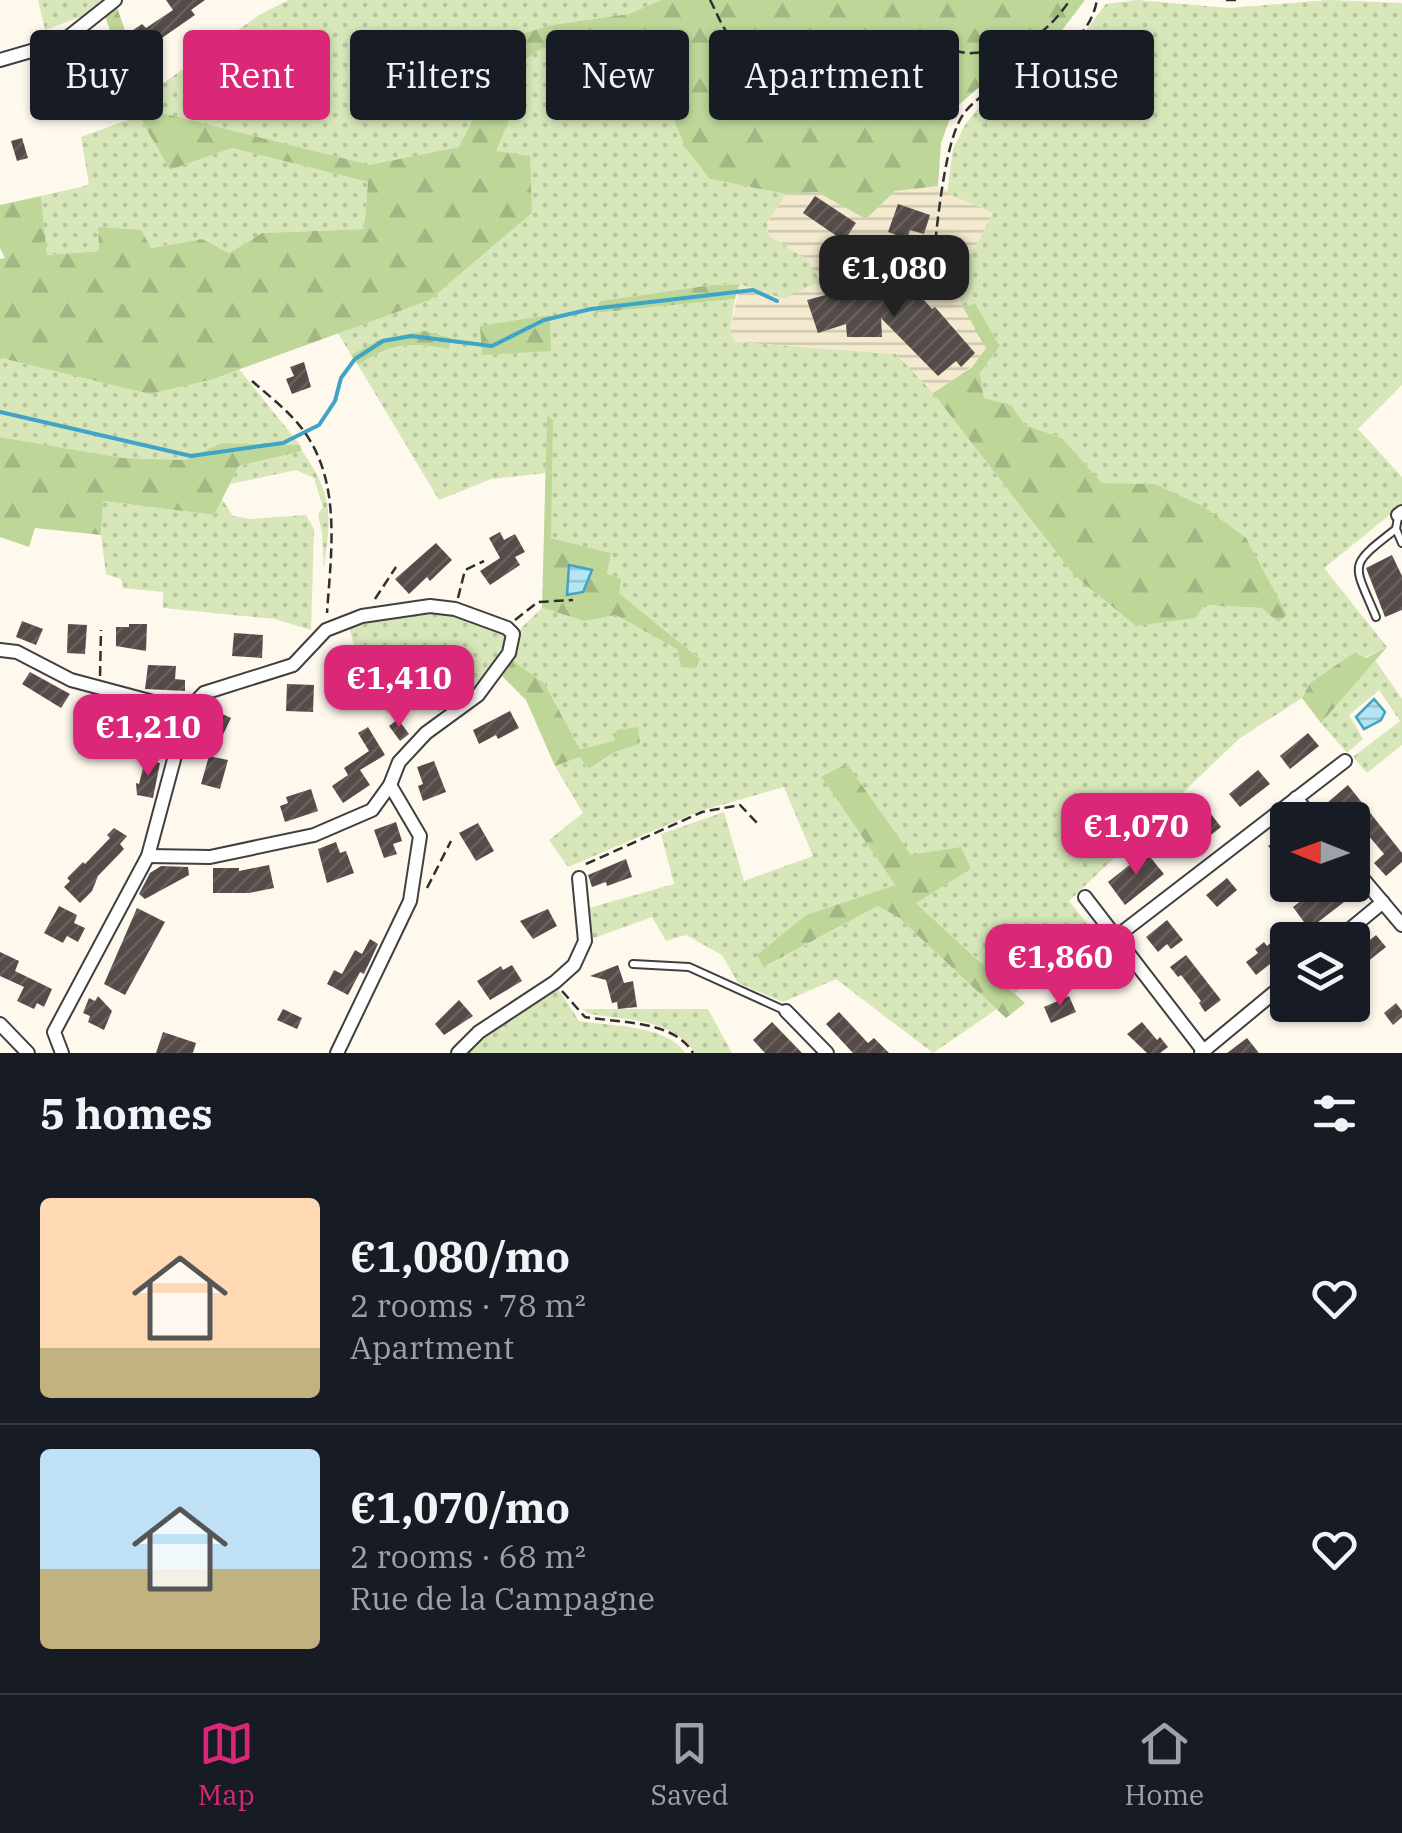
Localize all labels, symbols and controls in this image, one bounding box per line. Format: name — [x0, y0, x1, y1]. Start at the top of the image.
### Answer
chip: Buy — [30, 30, 163, 120]
chip: Rent — [183, 30, 330, 120]
chip: Filters — [350, 30, 526, 120]
chip: New — [546, 30, 689, 120]
chip: Apartment — [709, 30, 959, 120]
chip: House — [979, 30, 1154, 120]
pin: €1,080 — [813, 235, 975, 320]
text: €1,080 — [841, 246, 947, 288]
pin: €1,410 — [318, 645, 480, 730]
text: €1,410 — [346, 656, 452, 698]
pin: €1,210 — [67, 694, 229, 779]
text: €1,210 — [95, 705, 201, 747]
pin: €1,070 — [1055, 793, 1217, 878]
north arrow — [1270, 802, 1370, 902]
map controls — [1270, 802, 1370, 1022]
text: €1,070 — [1083, 804, 1189, 846]
button: layers — [1270, 922, 1370, 1022]
pin: €1,860 — [979, 924, 1141, 1009]
text: €1,860 — [1007, 935, 1113, 977]
text: 5 homes — [40, 1086, 213, 1141]
icon: filters — [1307, 1086, 1362, 1141]
text: €1,080/mo — [350, 1229, 570, 1284]
icon: home — [120, 1238, 240, 1358]
icon: heart — [1307, 1271, 1362, 1326]
text: 2 rooms · 78 m² — [350, 1284, 586, 1326]
text: Apartment — [350, 1326, 514, 1368]
text: €1,070/mo — [350, 1480, 570, 1535]
icon: home — [120, 1489, 240, 1609]
icon: heart — [1307, 1522, 1362, 1577]
text: 2 rooms · 68 m² — [350, 1535, 586, 1577]
text: Rue de la Campagne — [350, 1577, 655, 1619]
tab: Map — [198, 1716, 255, 1813]
tab: Saved — [650, 1716, 729, 1813]
tab: Home — [1125, 1716, 1204, 1813]

